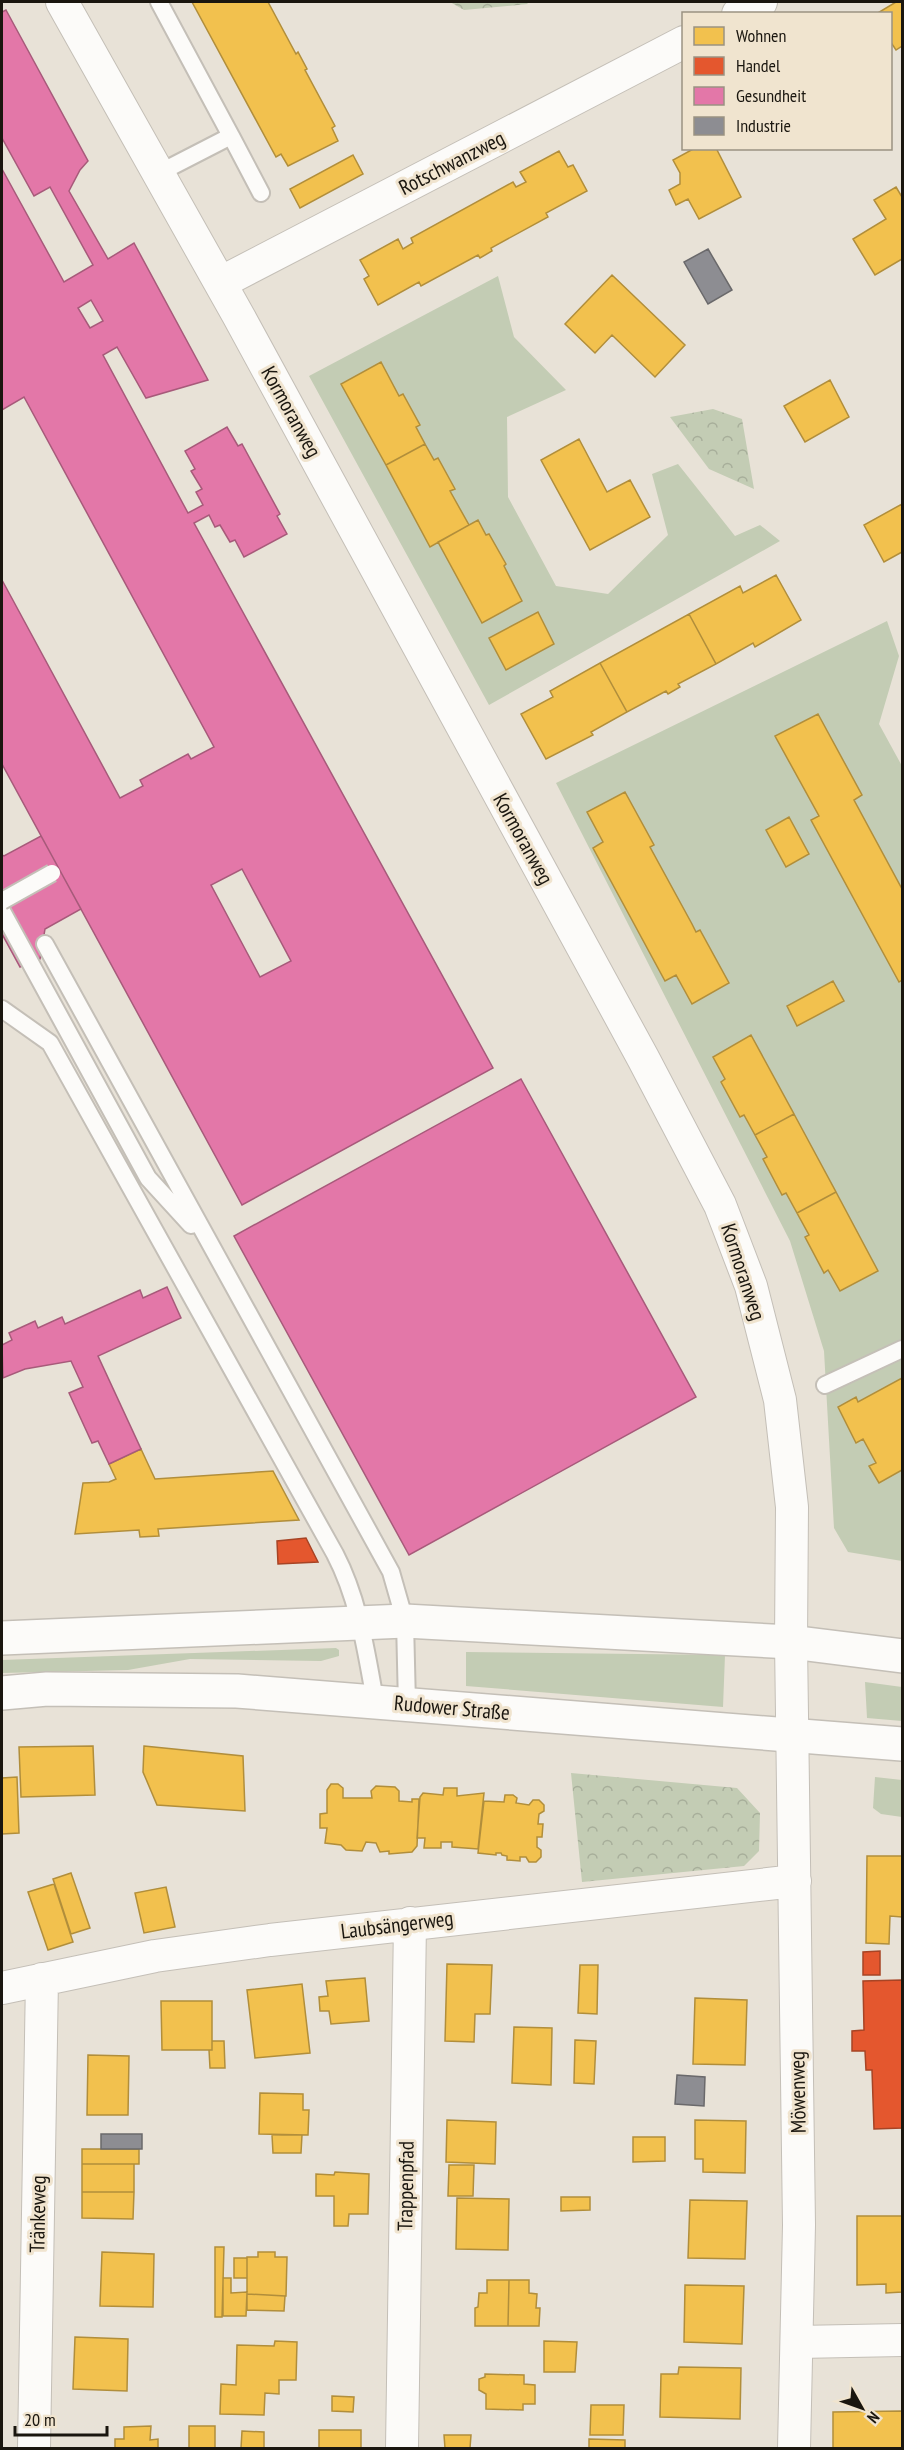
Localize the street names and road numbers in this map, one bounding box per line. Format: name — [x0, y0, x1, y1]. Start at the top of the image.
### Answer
street label: Rotschwanzweg — [394, 124, 509, 201]
street label: Kormoranweg — [255, 361, 328, 462]
street label: Kormoranweg — [487, 788, 560, 889]
street label: Kormoranweg — [715, 1220, 772, 1324]
street label: Rudower Straße — [393, 1689, 511, 1726]
street label: Laubsängerweg — [339, 1904, 455, 1945]
street label: Möwenweg — [783, 2051, 812, 2133]
street label: Trappenpfad — [391, 2141, 420, 2231]
street label: Tränkeweg — [23, 2175, 52, 2253]

